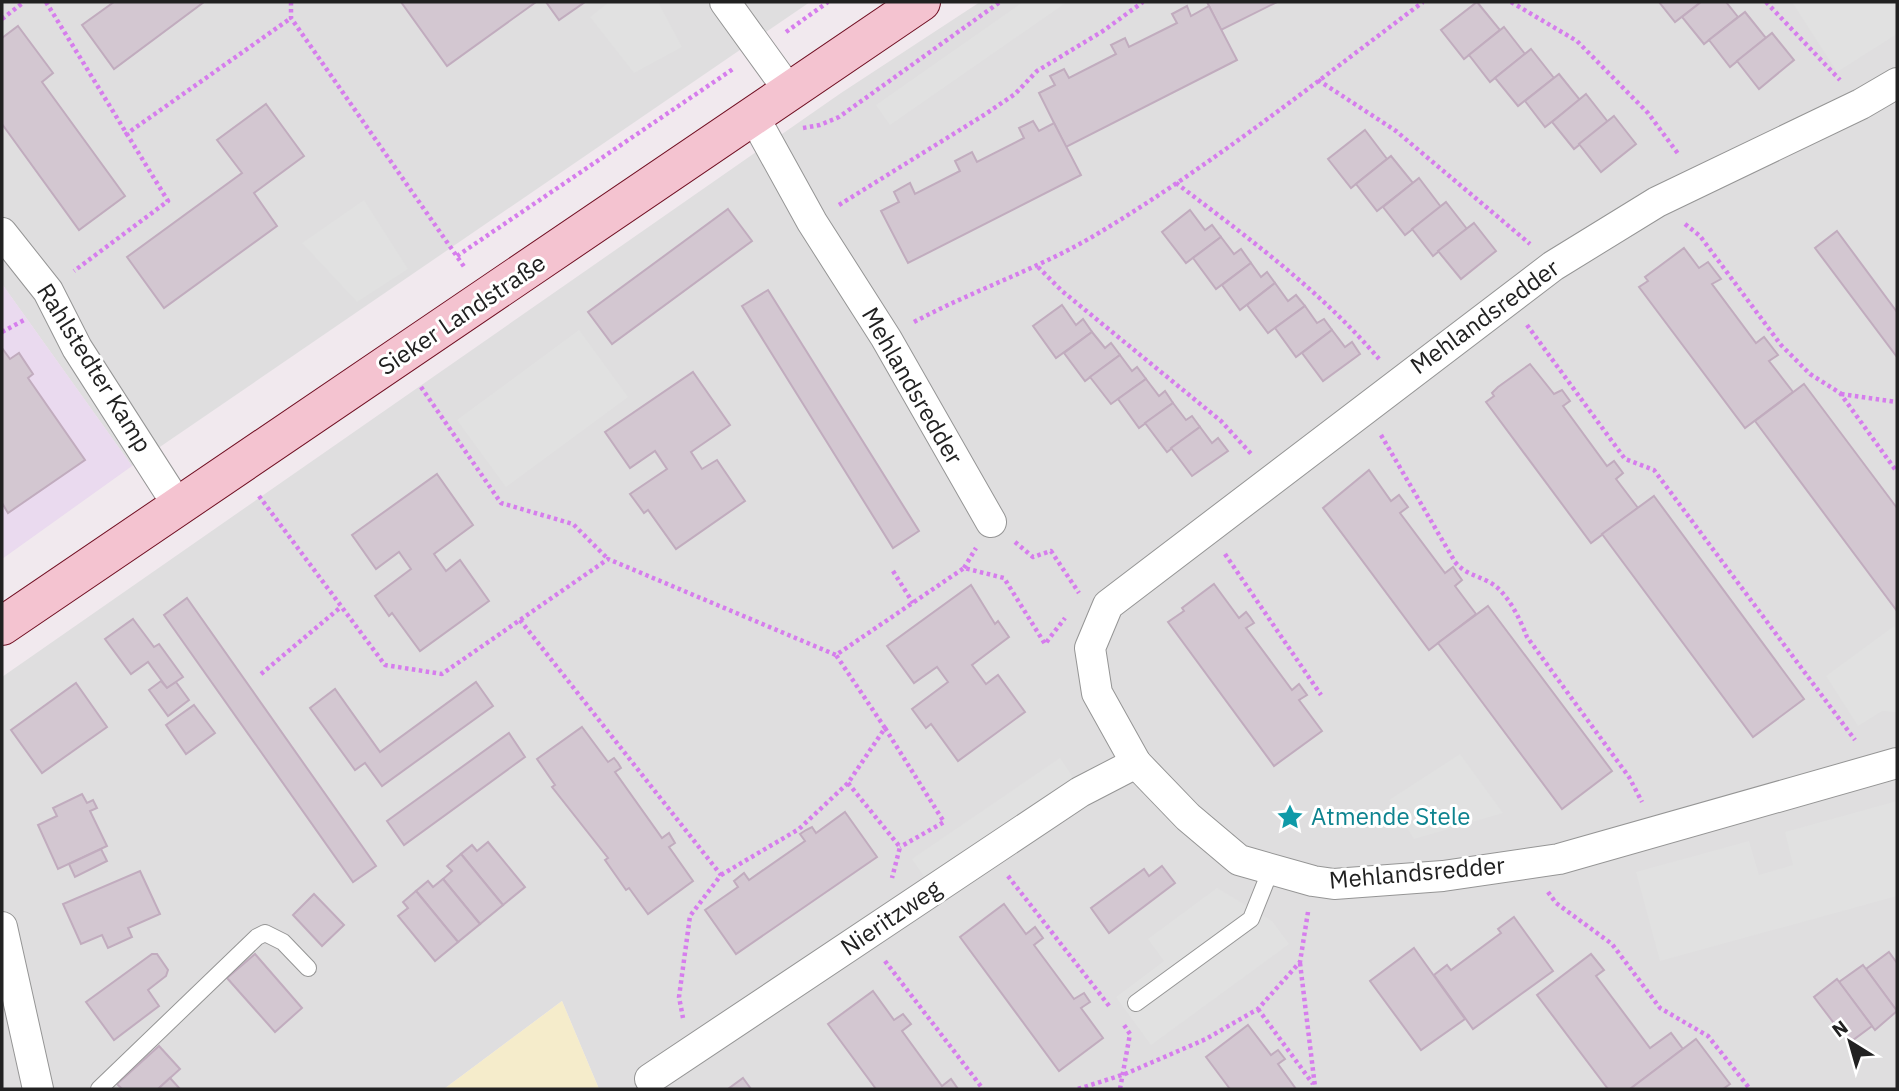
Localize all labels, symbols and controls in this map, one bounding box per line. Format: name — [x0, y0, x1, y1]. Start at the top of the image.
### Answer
street label: Sieker Landstraße — [372, 246, 551, 382]
street label: Mehlandsredder — [1404, 251, 1565, 381]
street label: Rahlstedter Kamp — [30, 277, 160, 458]
street label: Mehlandsredder — [855, 301, 971, 470]
place label: Atmende Stele — [1311, 800, 1470, 832]
place icon: Atmende Stele — [1275, 802, 1305, 832]
street label: Mehlandsredder — [1328, 848, 1506, 896]
street label: Nieritzweg — [834, 872, 947, 962]
north arrow — [1815, 1007, 1885, 1077]
text: N — [1827, 1015, 1852, 1042]

